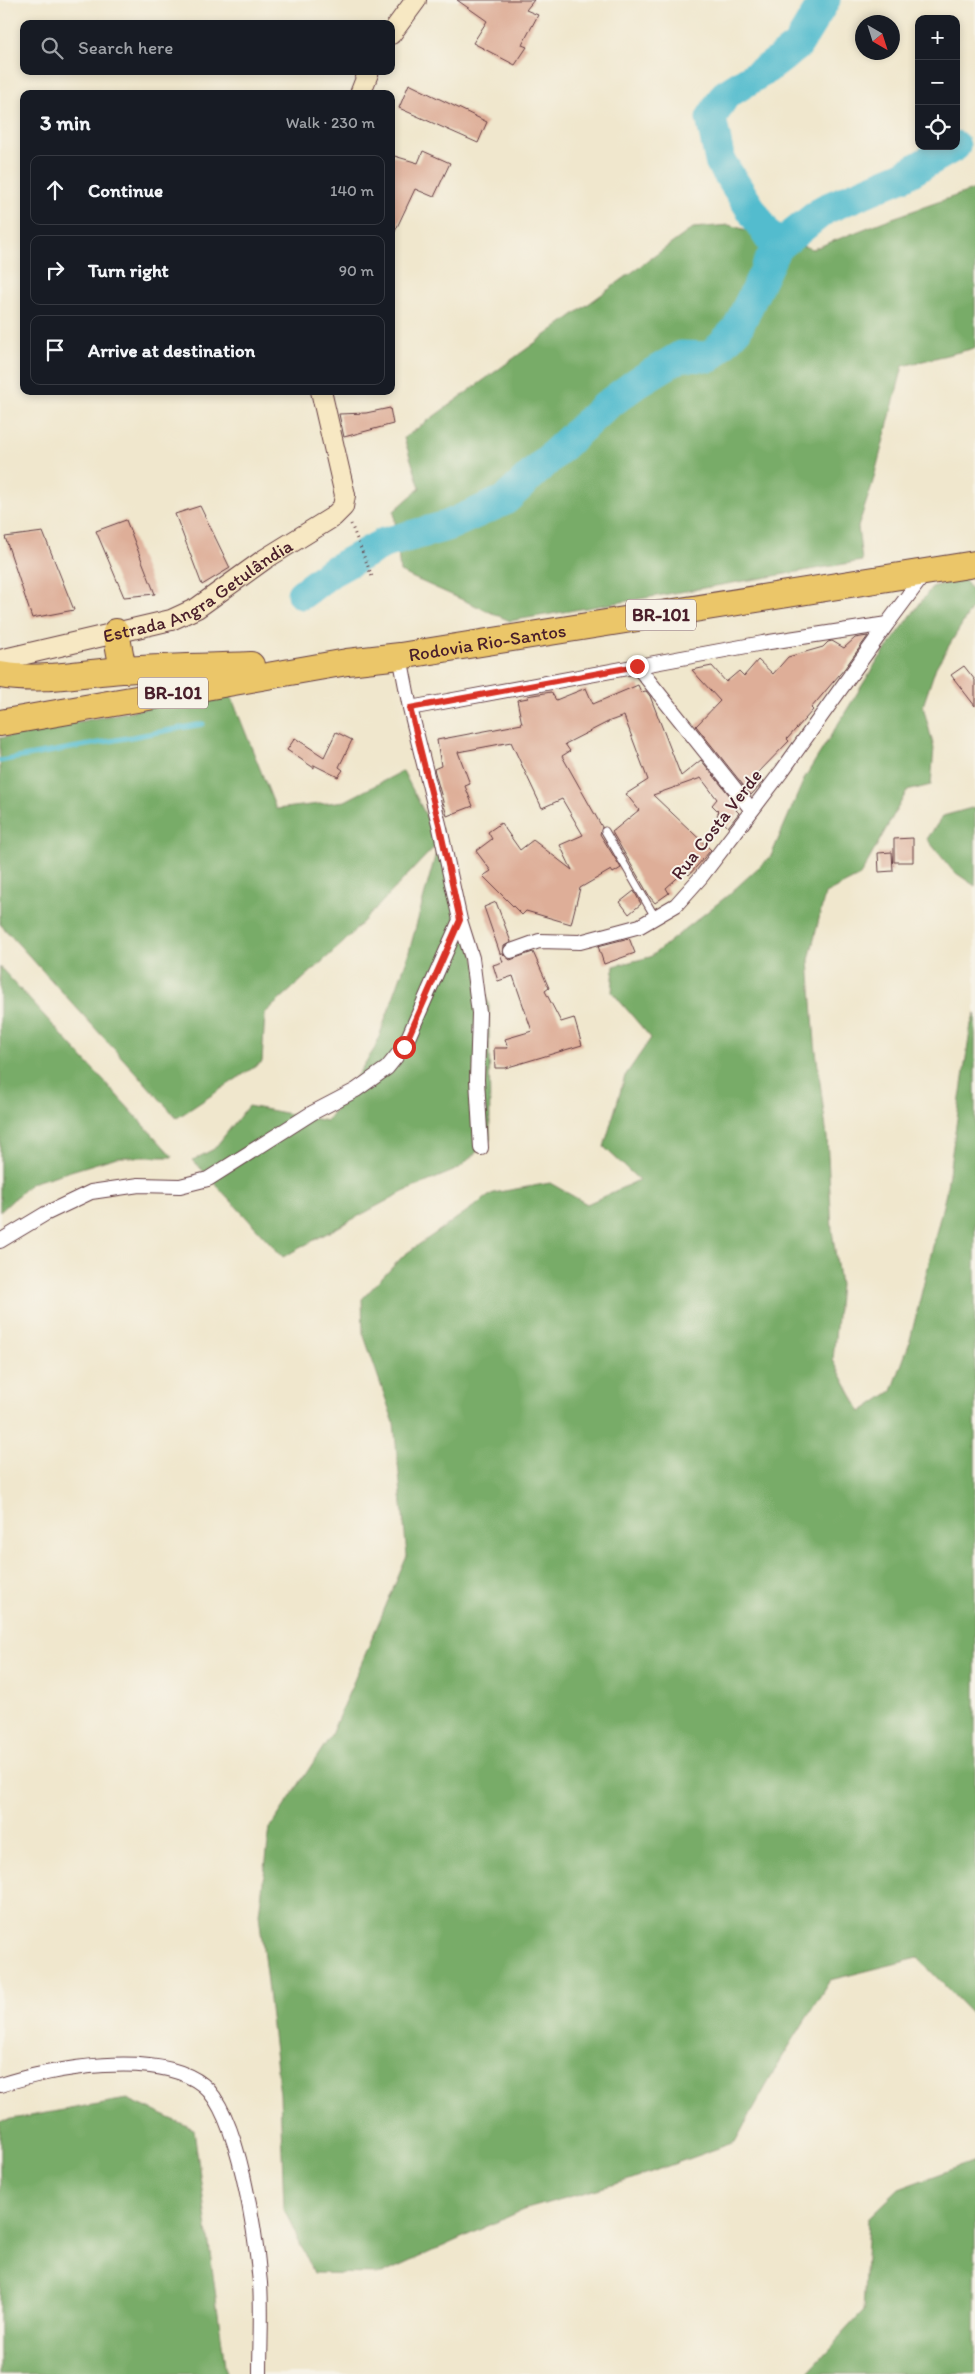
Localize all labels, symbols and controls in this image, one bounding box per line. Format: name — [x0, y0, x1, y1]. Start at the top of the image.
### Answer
north arrow — [855, 15, 900, 60]
map controls — [915, 15, 960, 150]
button: + — [915, 15, 960, 60]
search box — [20, 20, 395, 75]
icon: search — [38, 34, 66, 62]
text: Search here — [78, 36, 173, 59]
button: − — [915, 60, 960, 105]
button: locate — [915, 105, 960, 150]
text: 3 min — [40, 110, 90, 135]
text: Walk · 230 m — [286, 113, 375, 132]
icon: ahead — [41, 176, 69, 204]
text: Continue — [88, 179, 163, 202]
text: 140 m — [330, 181, 374, 200]
icon: right — [41, 256, 69, 284]
text: Turn right — [88, 259, 169, 282]
text: 90 m — [339, 261, 374, 280]
icon: arrive — [41, 336, 69, 364]
text: Arrive at destination — [88, 339, 255, 362]
street label: Estrada Angra Getulândia — [101, 534, 297, 648]
road number: BR-101 — [626, 600, 696, 630]
street label: Rodovia Rio-Santos — [407, 619, 568, 666]
route end — [626, 655, 649, 678]
road number: BR-101 — [138, 678, 208, 708]
street label: Rua Costa Verde — [666, 764, 767, 884]
route start — [393, 1036, 416, 1059]

